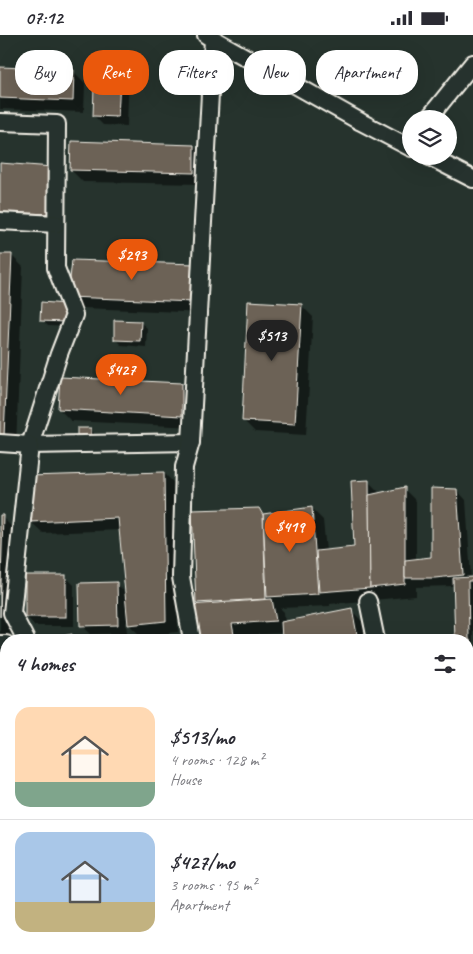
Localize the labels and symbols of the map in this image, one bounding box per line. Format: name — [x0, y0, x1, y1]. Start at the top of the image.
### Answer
pin: $293 — [102, 239, 162, 281]
pin: $513 — [242, 319, 302, 362]
pin: $427 — [91, 353, 151, 396]
pin: $419 — [260, 511, 320, 553]

